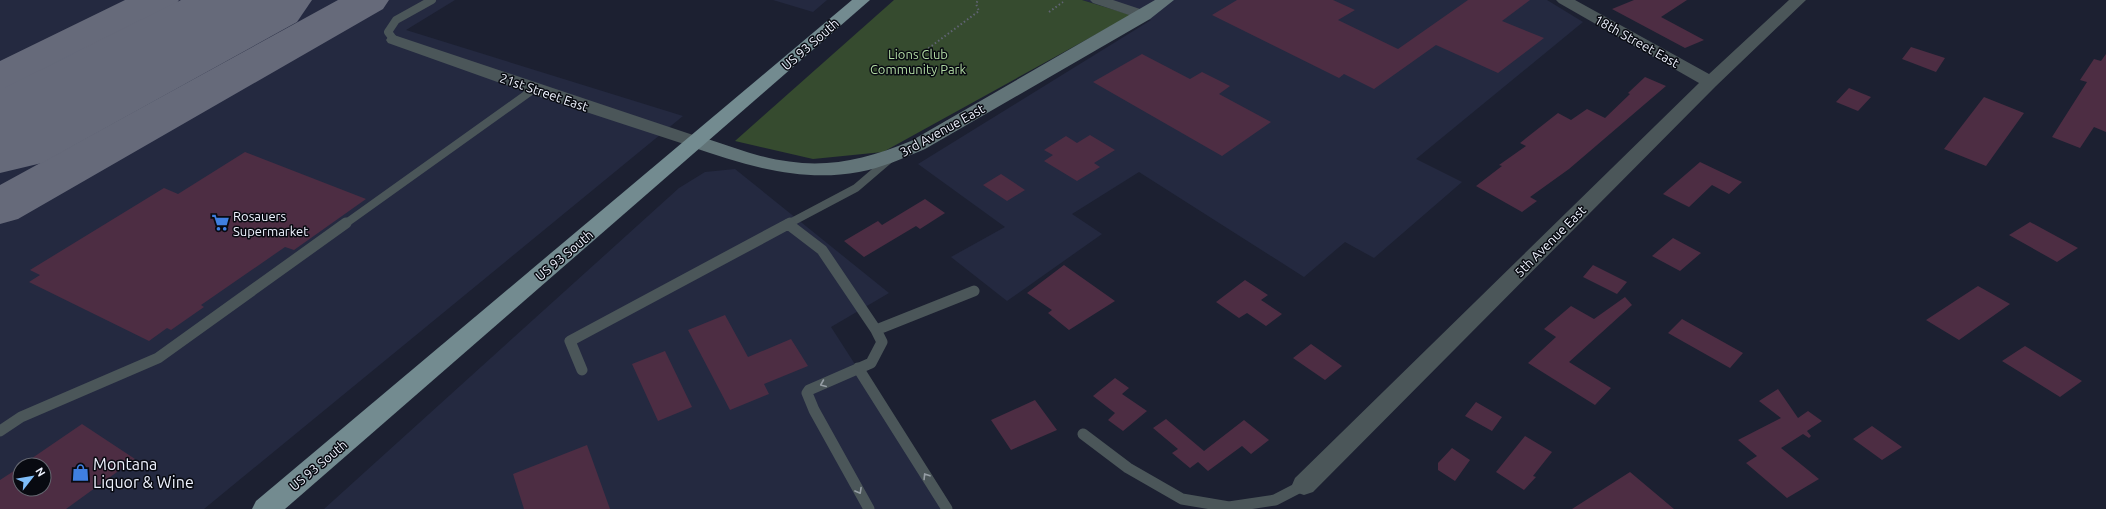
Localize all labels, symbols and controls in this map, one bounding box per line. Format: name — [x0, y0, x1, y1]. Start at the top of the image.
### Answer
street label: 18th Street East — [1592, 12, 1682, 70]
street label: US 93 South — [779, 16, 841, 72]
park label: Lions Club Community Park — [870, 47, 967, 76]
street label: 21st Street East — [498, 70, 590, 114]
street label: 3rd Avenue East — [897, 101, 987, 159]
street label: 5th Avenue East — [1512, 203, 1588, 279]
place label: Rosauers Supermarket — [233, 209, 308, 238]
supermarket icon: Rosauers Supermarket — [210, 213, 230, 233]
street label: US 93 South — [532, 227, 596, 283]
one-way arrow — [819, 379, 827, 387]
street label: US 93 South — [286, 437, 350, 493]
place label: Montana Liquor & Wine — [93, 455, 194, 491]
north arrow — [12, 457, 52, 497]
shop icon: Montana Liquor & Wine — [70, 463, 90, 483]
text: N — [33, 465, 48, 478]
one-way arrow — [923, 473, 931, 480]
one-way arrow — [854, 487, 861, 494]

